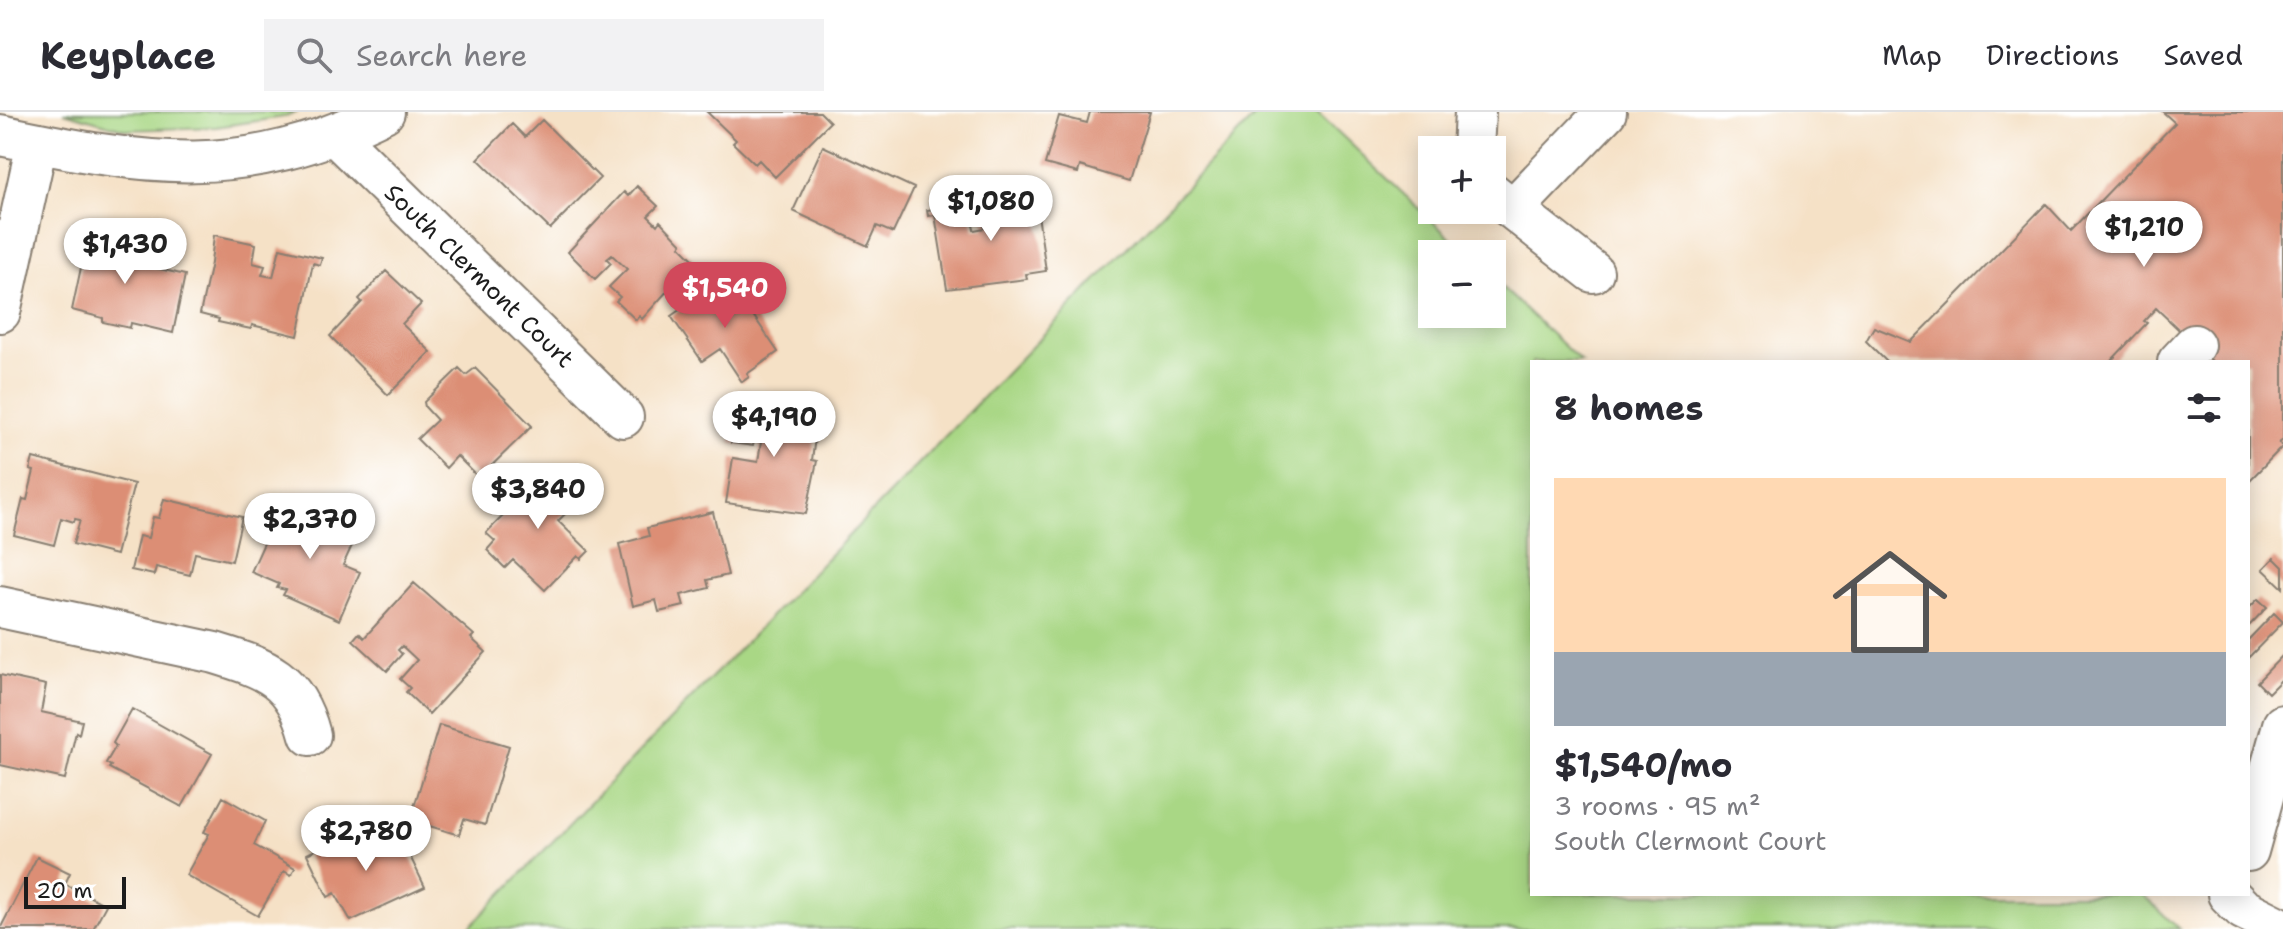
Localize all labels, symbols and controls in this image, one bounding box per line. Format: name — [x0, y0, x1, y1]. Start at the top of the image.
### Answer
search box — [264, 19, 824, 91]
text: Keyplace — [40, 30, 216, 81]
icon: search — [292, 33, 336, 77]
text: Search here — [356, 35, 527, 76]
text: Map — [1882, 36, 1942, 74]
text: Directions — [1986, 36, 2120, 74]
text: Saved — [2164, 36, 2243, 74]
map controls — [1418, 136, 1506, 328]
button: + — [1418, 136, 1506, 224]
pin: $1,080 — [926, 175, 1056, 243]
street label: South Clermont Court — [377, 177, 581, 375]
text: $1,080 — [947, 183, 1035, 218]
pin: $1,210 — [2079, 201, 2209, 269]
text: $1,210 — [2104, 209, 2184, 244]
pin: $1,430 — [60, 218, 190, 286]
text: $1,430 — [82, 226, 168, 261]
button: − — [1418, 240, 1506, 328]
pin: $1,540 — [660, 262, 790, 330]
text: $1,540 — [681, 270, 769, 305]
text: 8 homes — [1554, 385, 1703, 431]
icon: filters — [2182, 386, 2226, 430]
pin: $4,190 — [709, 391, 839, 459]
text: $4,190 — [731, 399, 817, 434]
pin: $3,840 — [473, 463, 603, 531]
text: $3,840 — [490, 471, 586, 506]
pin: $2,370 — [245, 493, 375, 561]
text: $2,370 — [262, 501, 358, 536]
icon: home — [1818, 530, 1962, 674]
text: $1,540/mo — [1554, 742, 1733, 788]
text: 3 rooms · 95 m² — [1554, 788, 1761, 823]
pin: $2,780 — [301, 805, 431, 873]
text: $2,780 — [319, 813, 413, 848]
text: South Clermont Court — [1554, 823, 1827, 858]
scale bar — [24, 873, 126, 909]
text: 20 m — [36, 876, 93, 905]

